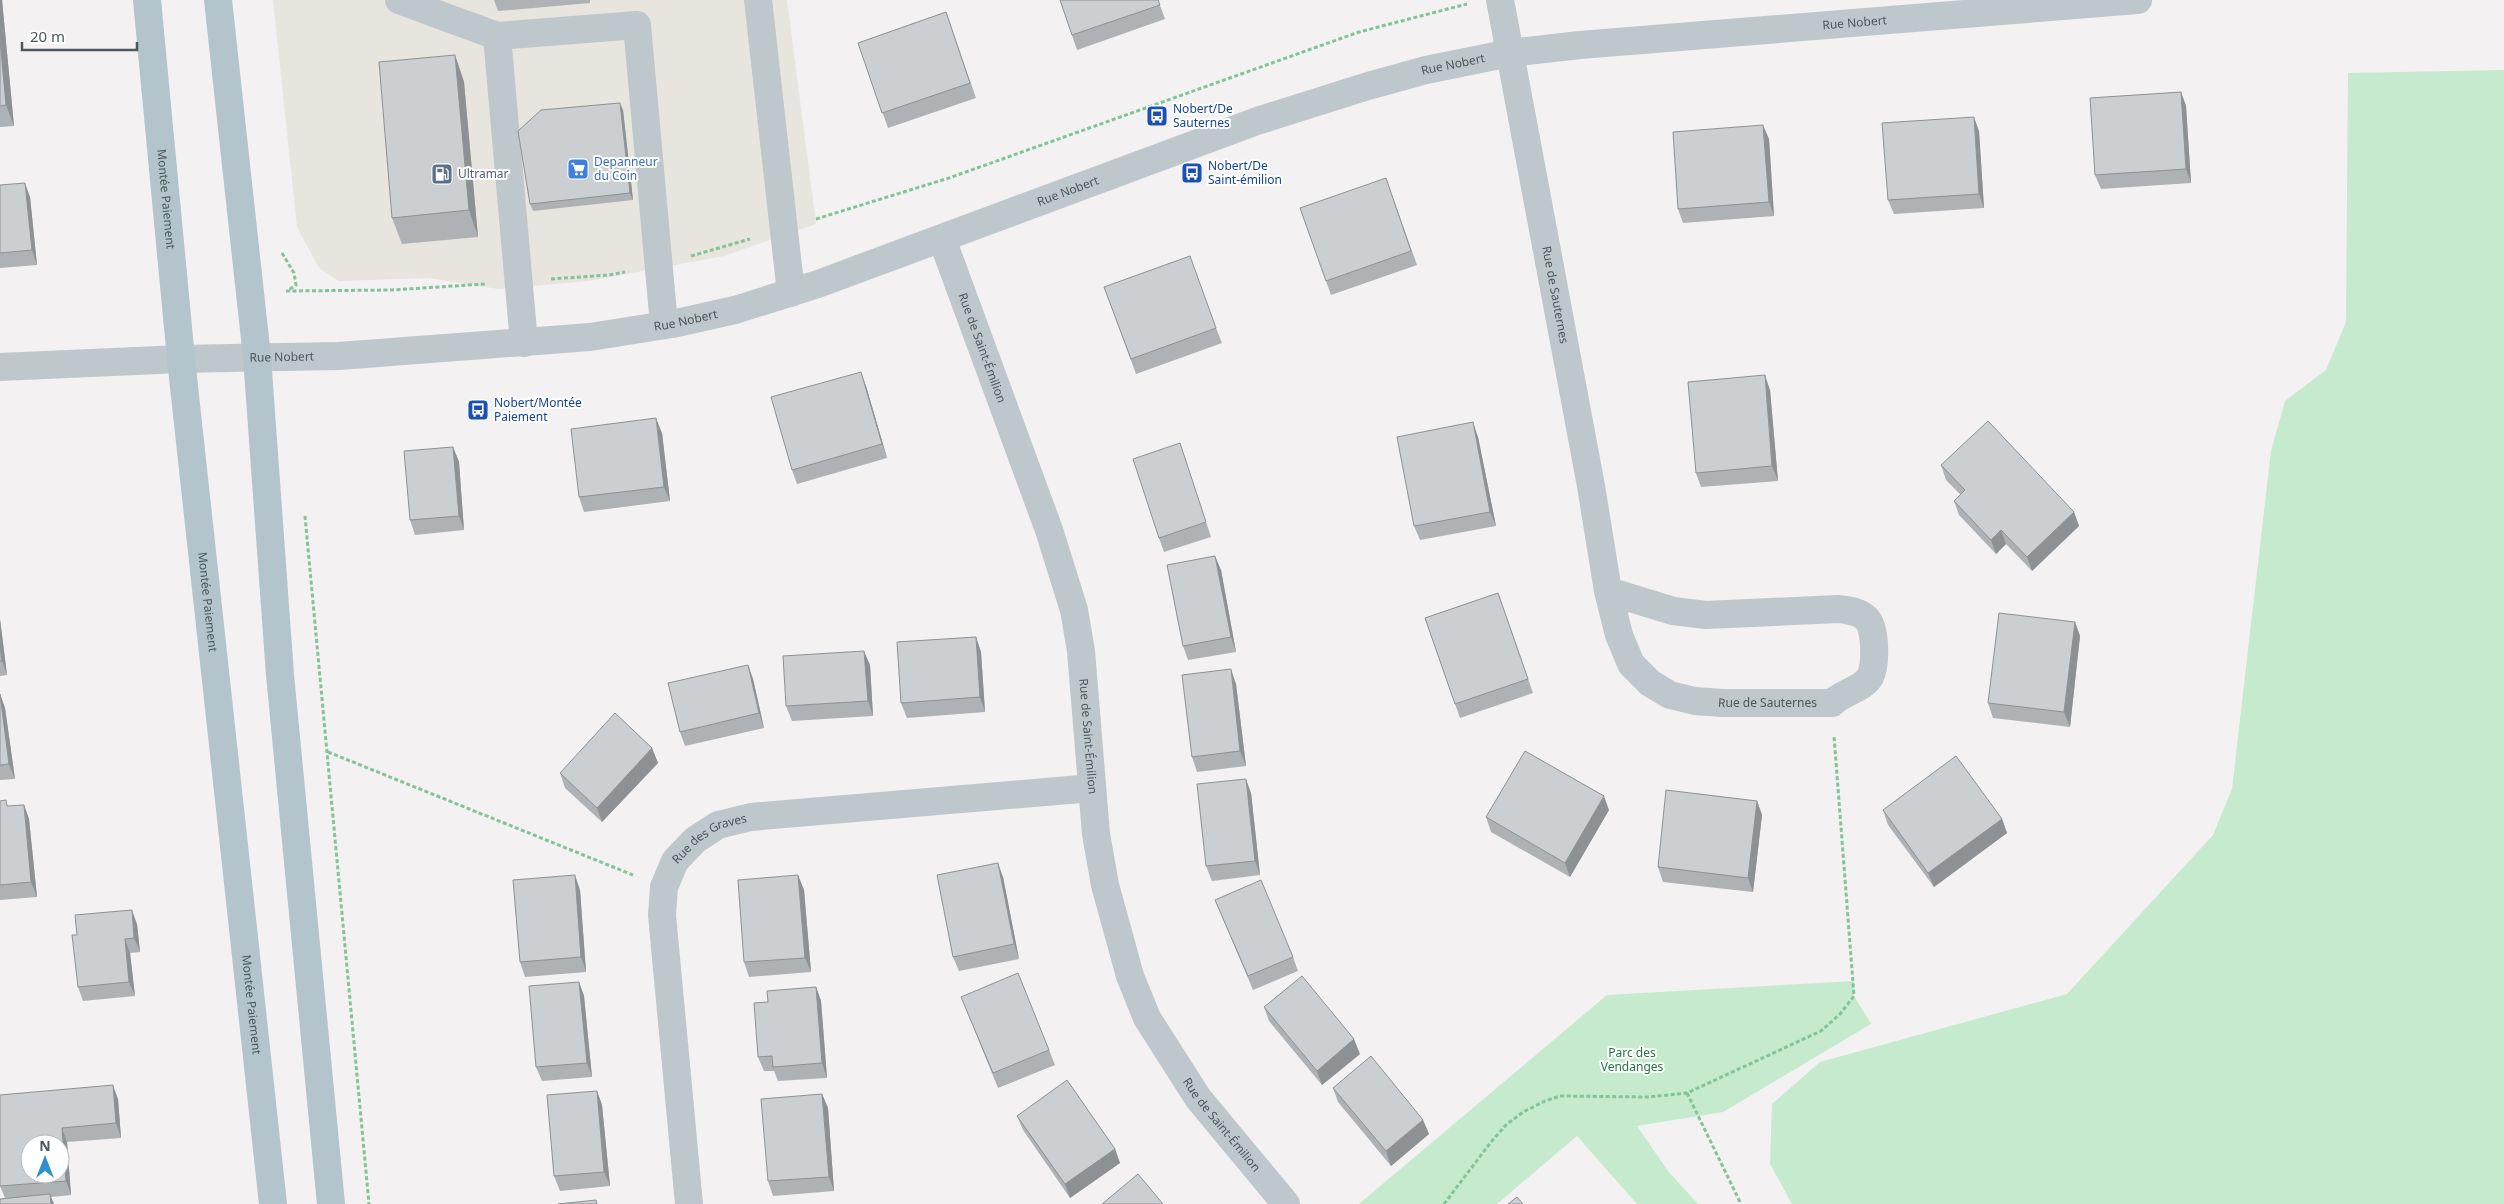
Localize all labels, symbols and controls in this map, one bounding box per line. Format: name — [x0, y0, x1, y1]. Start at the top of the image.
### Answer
street label: Rue Nobert — [1822, 11, 1888, 33]
scale bar — [22, 20, 138, 52]
text: 20 m — [30, 26, 65, 46]
street label: Rue Nobert — [1419, 49, 1487, 79]
place label: Nobert/De Sauternes — [1173, 100, 1233, 131]
bus stop icon: Nobert/De Sauternes — [1145, 104, 1169, 128]
street label: Montée Paiement — [153, 148, 180, 250]
place label: Depanneur du Coin — [594, 153, 658, 184]
supermarket icon: Depanneur du Coin — [566, 157, 590, 181]
place label: Nobert/De Saint-émilion — [1208, 157, 1282, 188]
bus stop icon: Nobert/De Saint-émilion — [1180, 161, 1204, 185]
fuel station icon: Ultramar — [430, 162, 454, 186]
place label: Ultramar — [458, 165, 509, 182]
street label: Rue Nobert — [1034, 171, 1102, 210]
street label: Rue de Sauternes — [1538, 245, 1573, 345]
street label: Rue de Saint-Émilion — [954, 290, 1011, 405]
street label: Rue Nobert — [653, 305, 720, 335]
street label: Rue Nobert — [249, 347, 315, 366]
place label: Nobert/Montée Paiement — [494, 394, 582, 425]
bus stop icon: Nobert/Montée Paiement — [466, 398, 490, 422]
street label: Montée Paiement — [194, 551, 222, 653]
street label: Rue de Saint-Émilion — [1075, 678, 1102, 795]
street label: Rue de Sauternes — [1717, 694, 1817, 711]
street label: Rue des Graves — [668, 809, 749, 867]
street label: Montée Paiement — [238, 954, 266, 1056]
park label: Parc des Vendanges — [1601, 1044, 1664, 1075]
street label: Rue de Saint-Émilion — [1179, 1074, 1265, 1175]
north arrow — [20, 1134, 70, 1184]
text: N — [39, 1136, 51, 1155]

